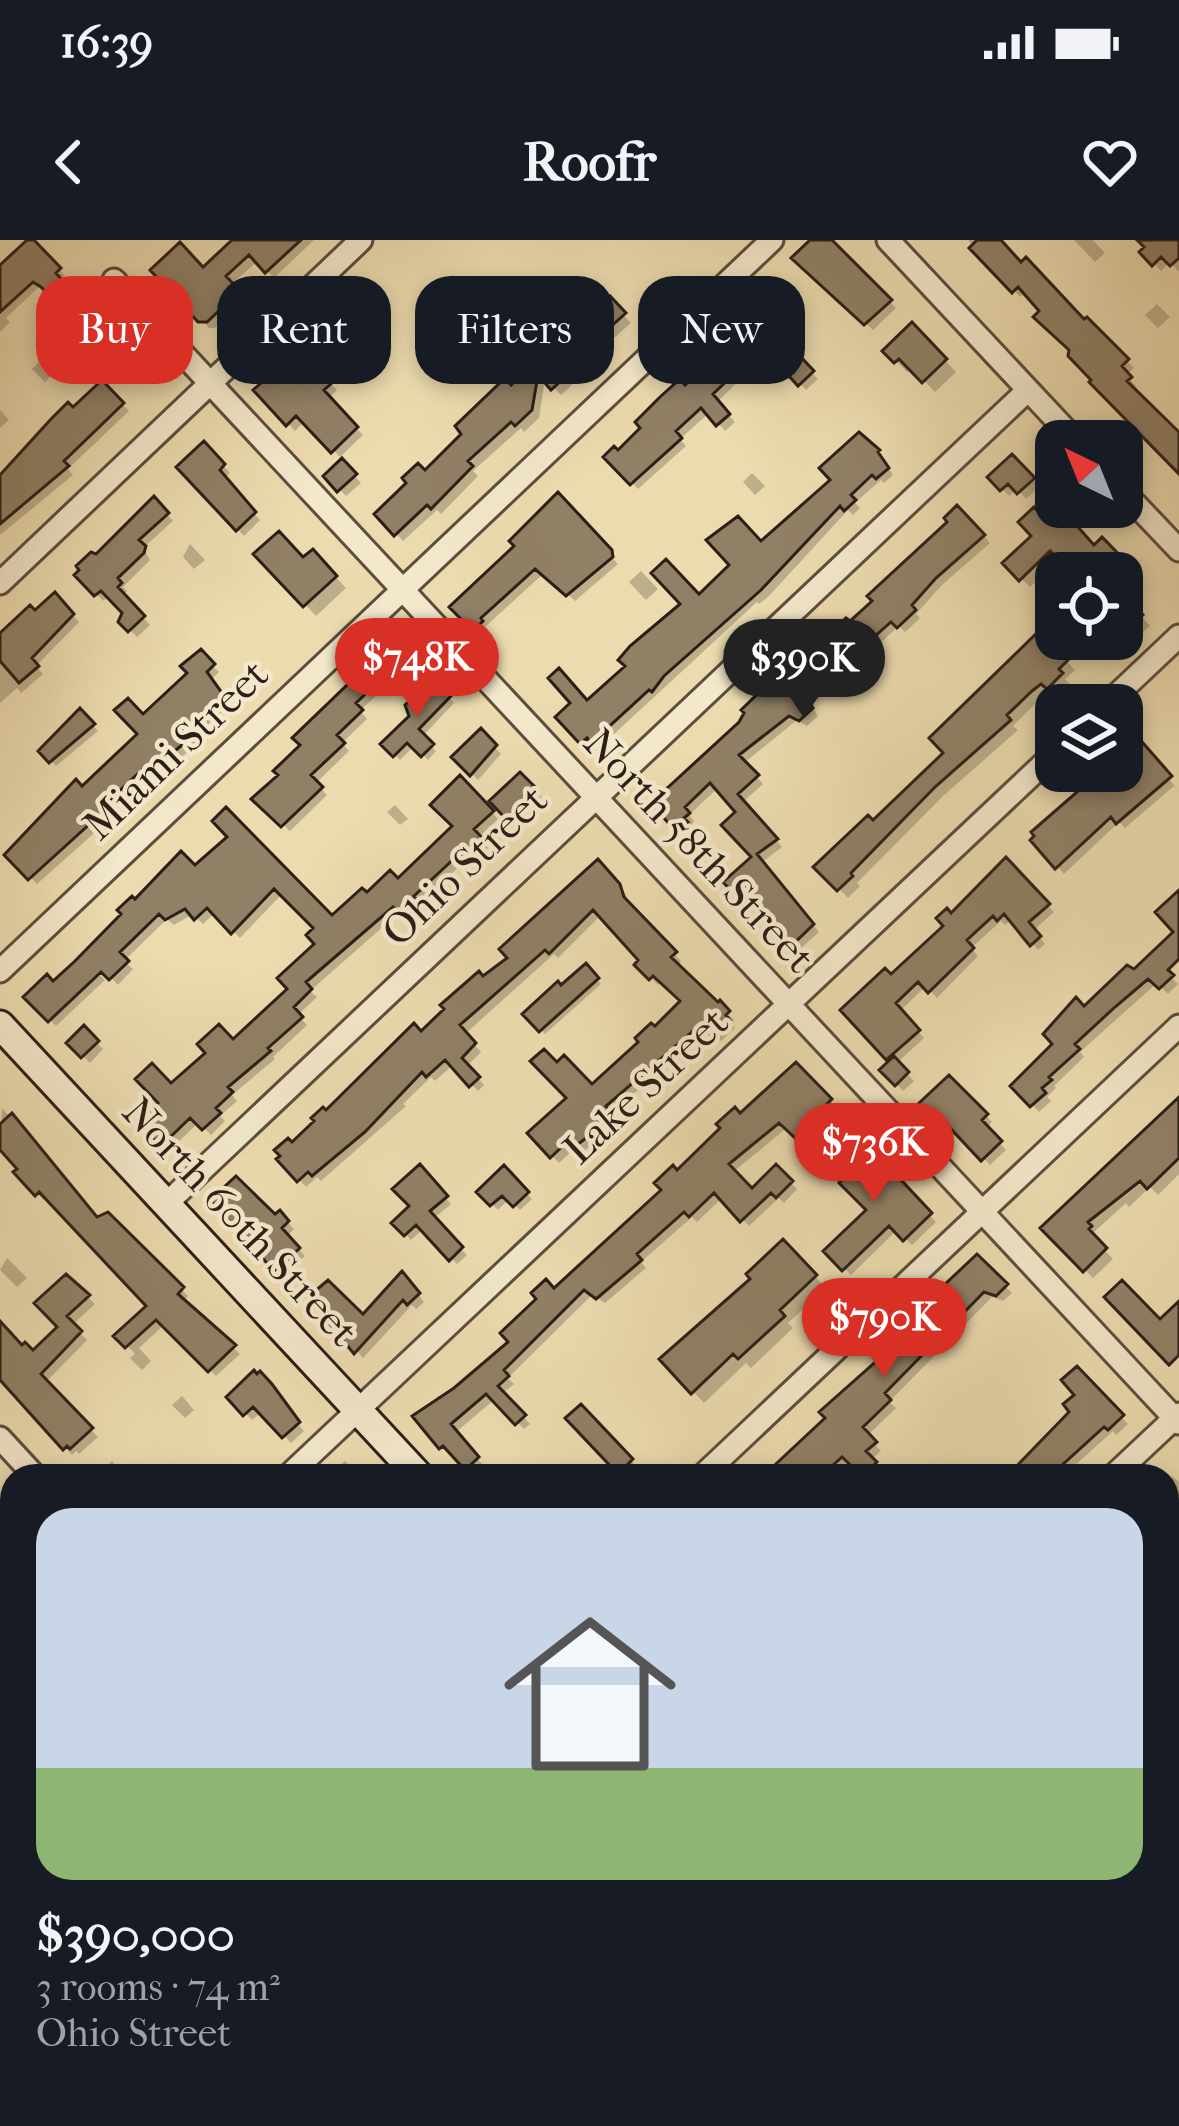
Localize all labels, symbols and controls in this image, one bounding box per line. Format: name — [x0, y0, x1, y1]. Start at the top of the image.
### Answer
text: 16:39 — [60, 16, 153, 69]
icon: back — [36, 129, 102, 195]
icon: heart — [1077, 129, 1143, 195]
text: Roofr — [523, 131, 656, 194]
chip: Buy — [36, 276, 193, 384]
chip: Rent — [217, 276, 391, 384]
chip: Filters — [415, 276, 614, 384]
chip: New — [638, 276, 805, 384]
north arrow — [1035, 420, 1143, 528]
map controls — [1035, 420, 1143, 792]
button: locate — [1035, 552, 1143, 660]
pin: $748K — [333, 618, 501, 720]
pin: $390K — [720, 619, 888, 721]
text: $748K — [362, 634, 472, 680]
text: $390K — [750, 635, 858, 681]
street label: Miami Street — [74, 650, 278, 850]
button: layers — [1035, 684, 1143, 792]
street label: North 58th Street — [574, 719, 824, 983]
street label: Ohio Street — [372, 775, 558, 957]
street label: Lake Street — [554, 998, 738, 1174]
street label: North 60th Street — [112, 1087, 368, 1357]
pin: $736K — [790, 1103, 958, 1205]
text: $736K — [821, 1119, 927, 1165]
pin: $790K — [800, 1278, 968, 1380]
text: $790K — [829, 1294, 939, 1340]
icon: home — [482, 1586, 698, 1802]
text: $390,000 — [36, 1904, 235, 1964]
text: 3 rooms · 74 m² — [36, 1964, 280, 2010]
text: Ohio Street — [36, 2010, 231, 2056]

